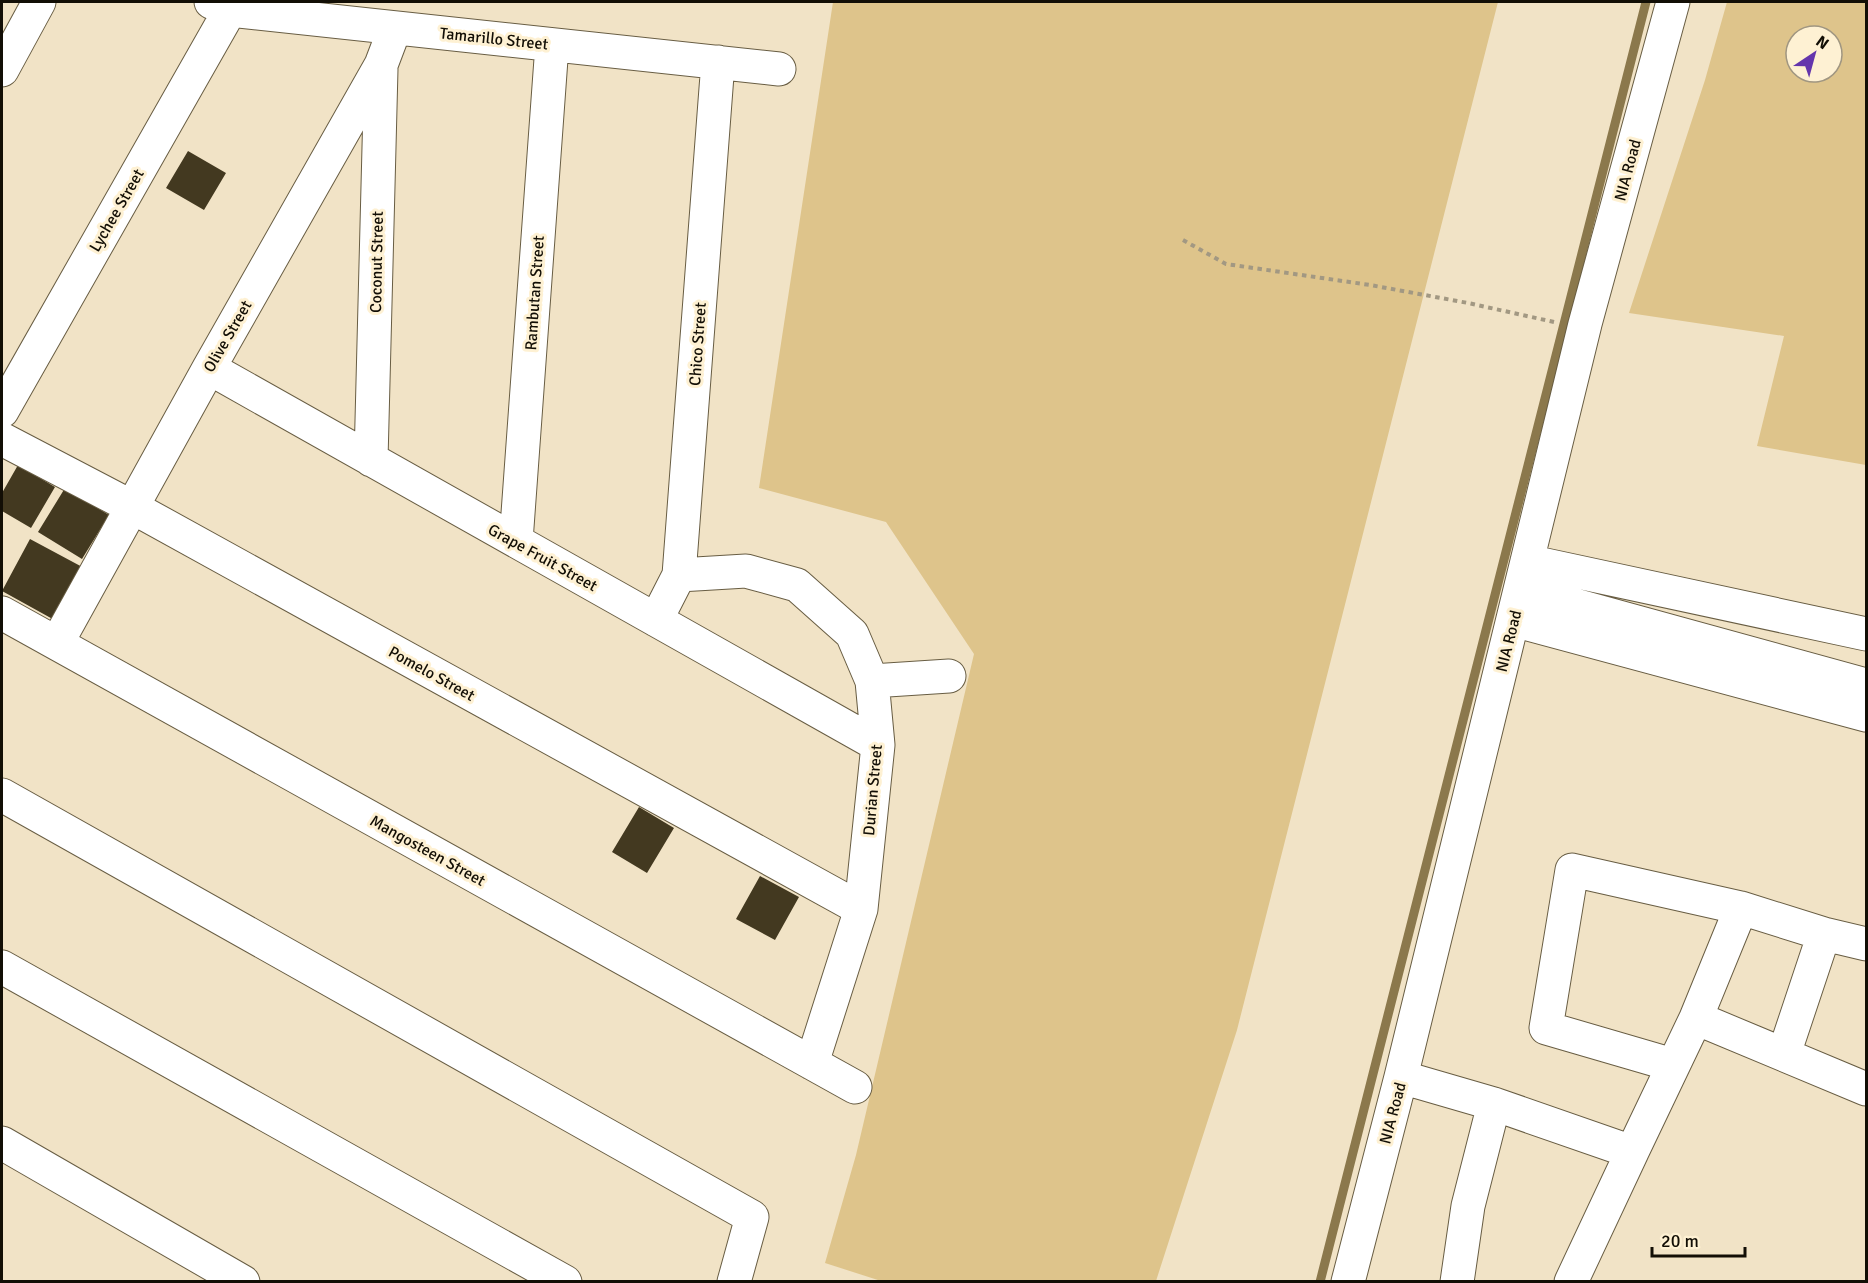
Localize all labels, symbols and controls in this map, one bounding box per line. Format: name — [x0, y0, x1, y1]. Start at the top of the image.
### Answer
street label: Tamarillo Street — [439, 23, 549, 55]
north arrow — [1784, 24, 1844, 84]
text: N — [1812, 31, 1833, 54]
street label: NIA Road — [1610, 137, 1646, 203]
street label: Lychee Street — [85, 165, 149, 255]
street label: Coconut Street — [366, 210, 388, 313]
street label: Rambutan Street — [521, 235, 549, 351]
street label: Olive Street — [199, 297, 257, 376]
street label: Chico Street — [685, 301, 711, 387]
street label: Grape Fruit Street — [484, 520, 601, 596]
street label: NIA Road — [1492, 608, 1526, 674]
street label: Pomelo Street — [385, 642, 479, 706]
street label: Durian Street — [859, 743, 887, 837]
street label: Mangosteen Street — [366, 811, 489, 891]
street label: NIA Road — [1375, 1080, 1411, 1146]
scale bar — [1652, 1220, 1745, 1258]
text: 20 m — [1661, 1230, 1699, 1252]

